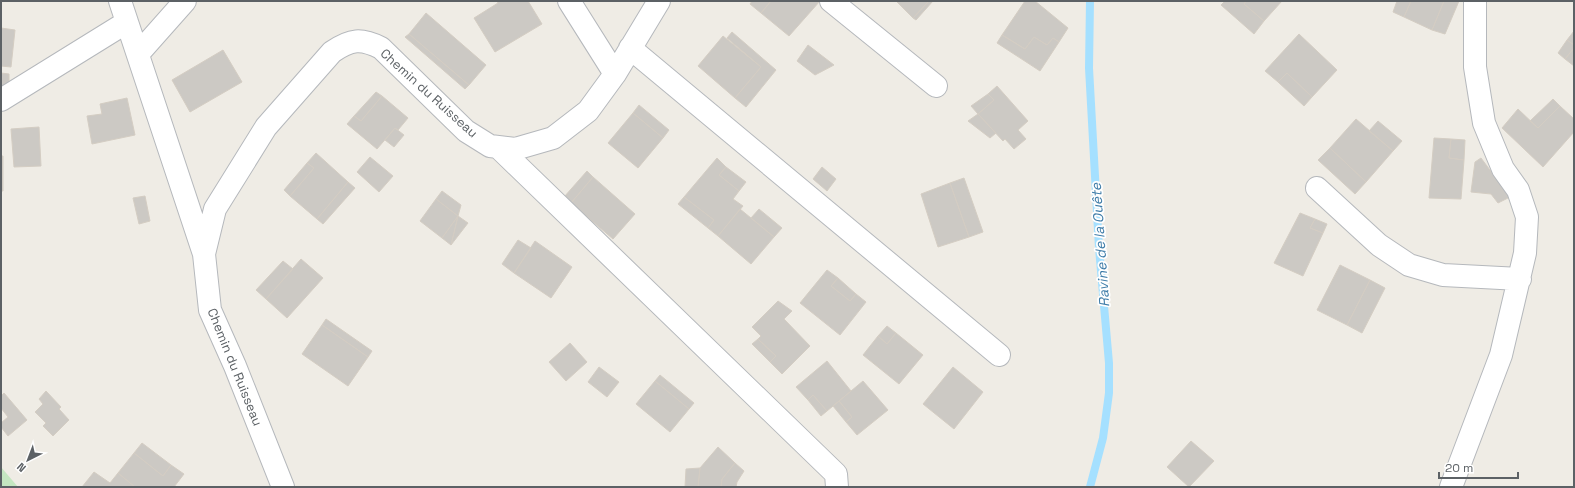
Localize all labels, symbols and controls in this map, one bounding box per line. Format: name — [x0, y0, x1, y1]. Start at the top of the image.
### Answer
street label: Chemin du Ruisseau — [377, 45, 481, 141]
water label: Ravine de la Ouête — [1087, 182, 1113, 308]
street label: Chemin du Ruisseau — [204, 306, 266, 428]
north arrow — [8, 440, 48, 480]
scale bar — [1439, 454, 1518, 480]
text: N — [14, 460, 29, 475]
text: 20 m — [1445, 460, 1473, 476]

